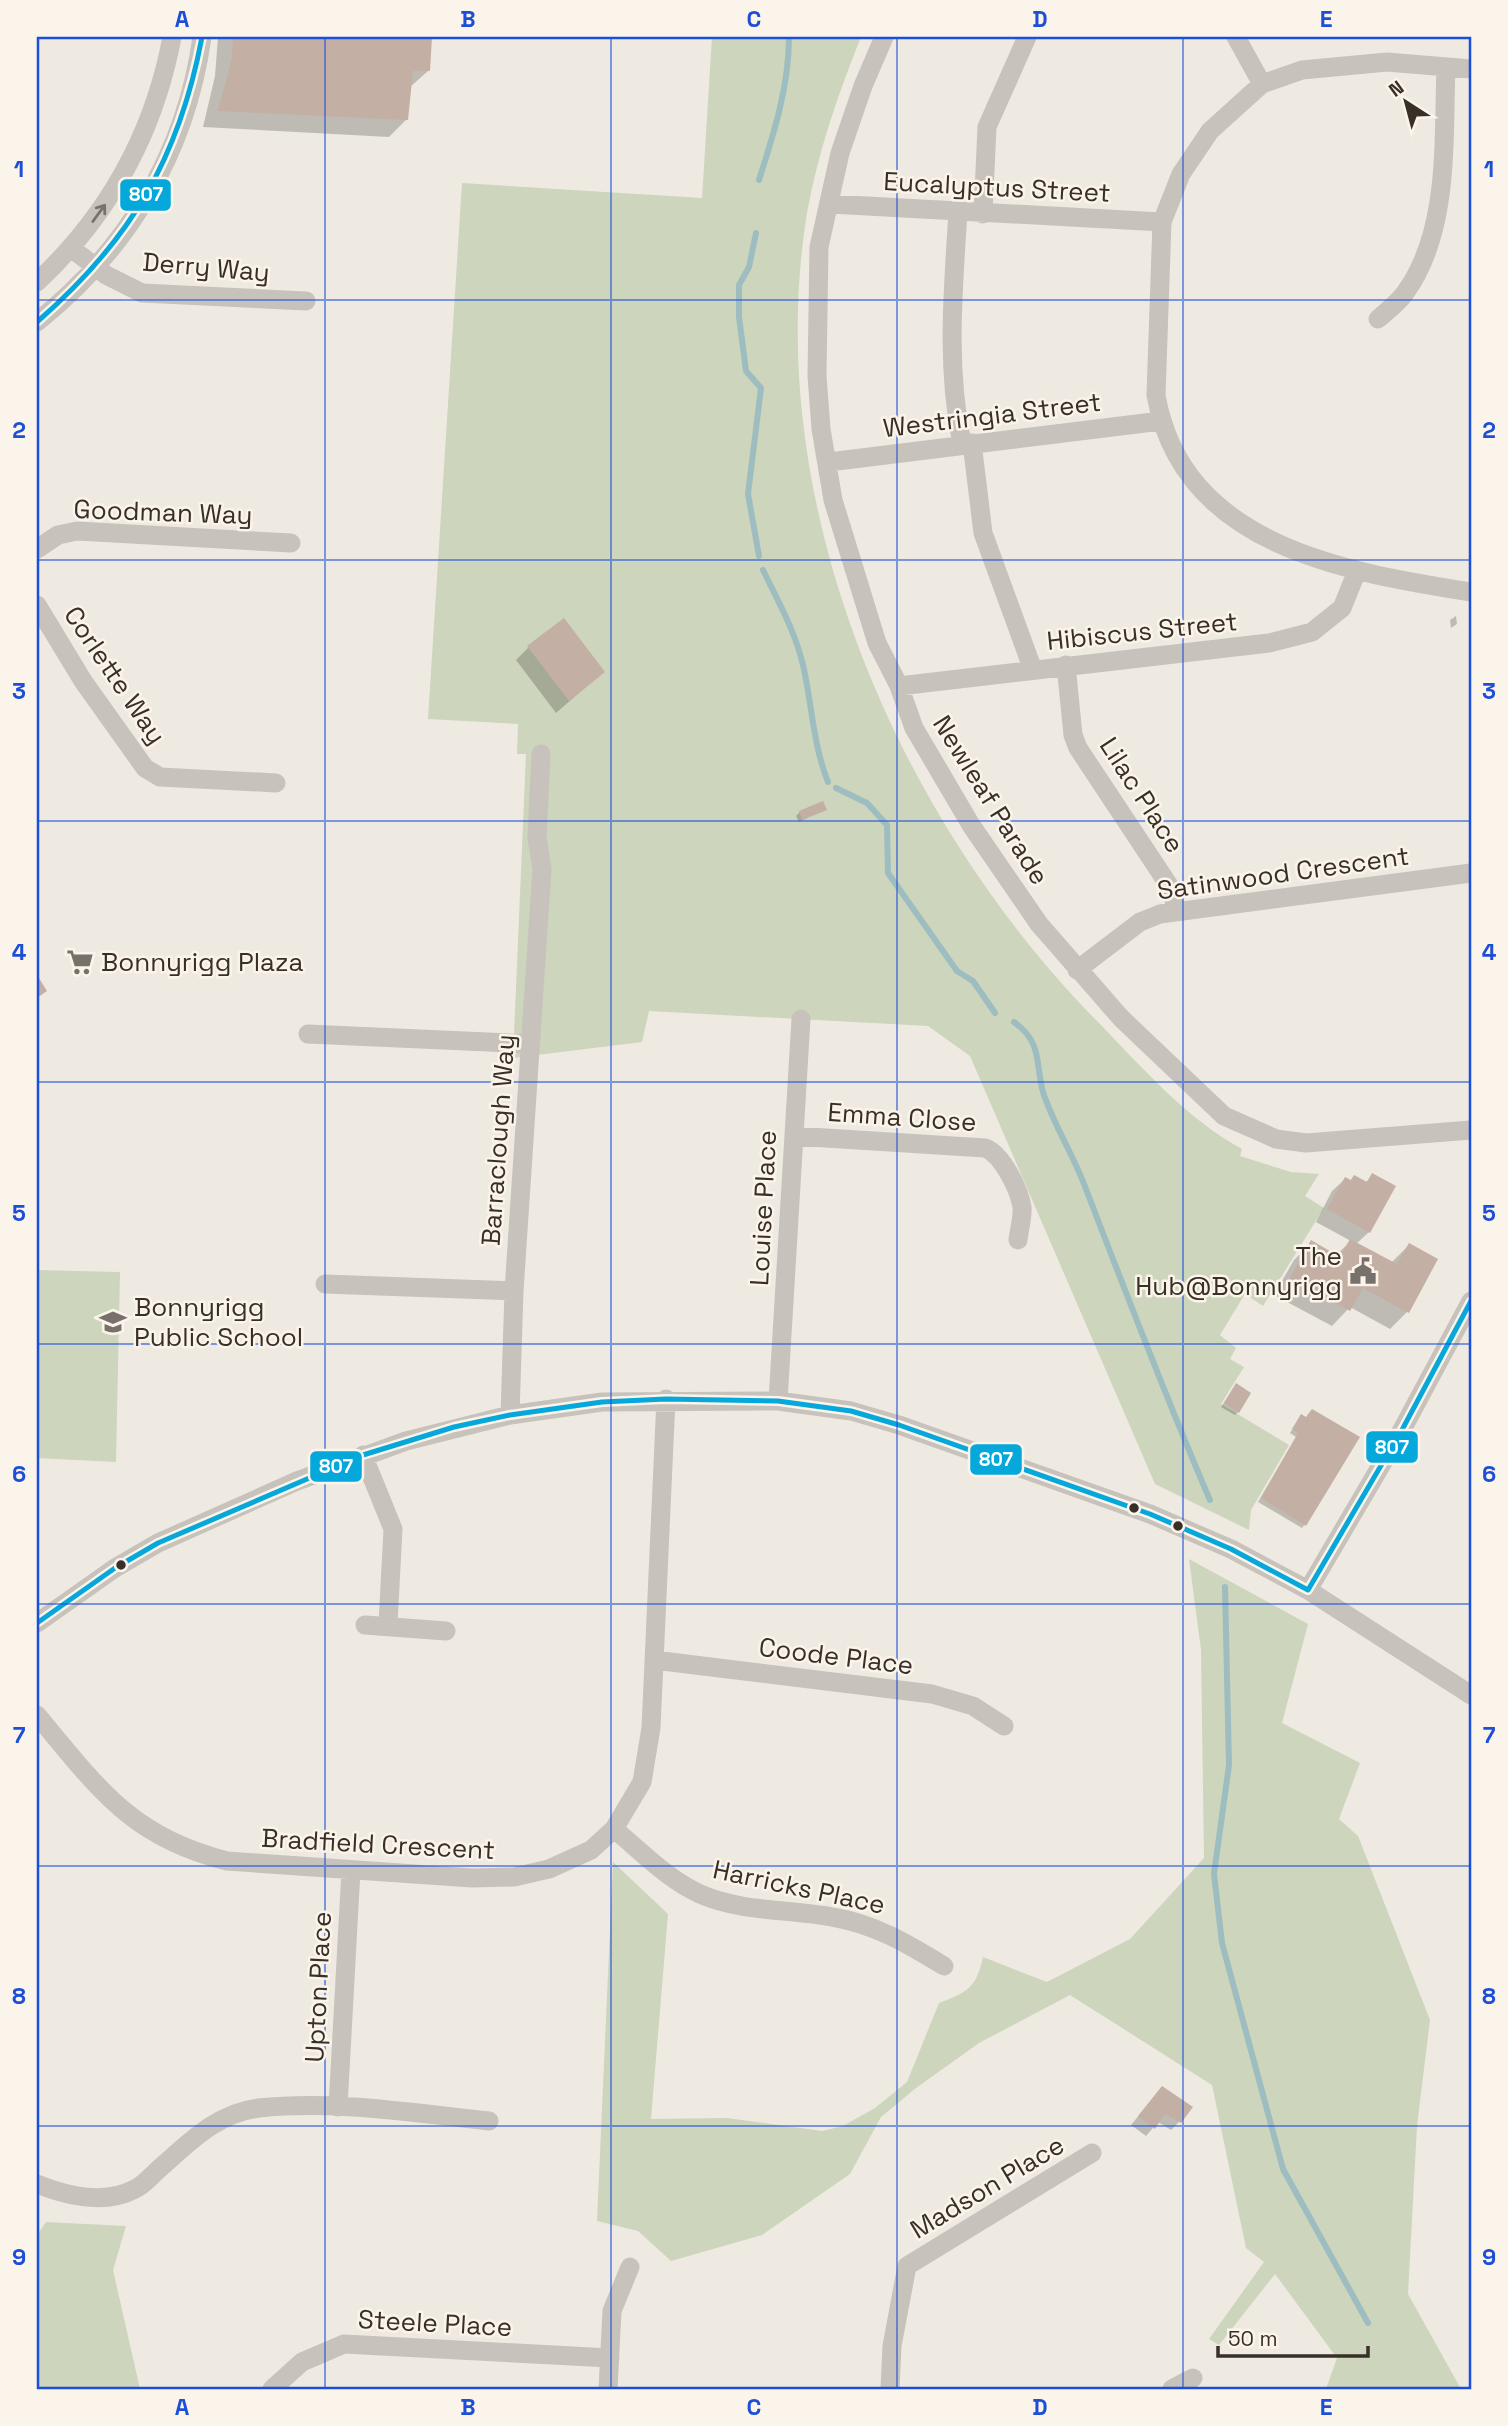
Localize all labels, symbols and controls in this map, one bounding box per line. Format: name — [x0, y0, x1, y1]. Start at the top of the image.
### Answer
text: A — [175, 4, 190, 34]
text: B — [460, 4, 476, 34]
text: C — [747, 4, 761, 34]
text: D — [1032, 4, 1048, 34]
text: E — [1320, 4, 1332, 34]
north arrow — [1372, 66, 1442, 136]
text: N — [1384, 75, 1409, 103]
text: 1 — [14, 154, 24, 184]
text: 1 — [1484, 154, 1494, 184]
street label: Eucalyptus Street — [883, 164, 1111, 210]
line badge: 807 — [119, 178, 172, 212]
text: 807 — [129, 182, 163, 207]
one-way arrow — [91, 204, 106, 223]
street label: Derry Way — [141, 245, 271, 289]
street label: Westringia Street — [881, 385, 1103, 445]
text: 2 — [12, 415, 26, 445]
text: 2 — [1482, 415, 1496, 445]
street label: Goodman Way — [73, 492, 253, 532]
street label: Corlette Way — [56, 599, 174, 751]
street label: Hibiscus Street — [1045, 604, 1239, 658]
text: 3 — [12, 676, 26, 706]
text: 3 — [1482, 676, 1496, 706]
street label: Newleaf Parade — [925, 709, 1057, 891]
street label: Lilac Place — [1092, 731, 1192, 859]
street label: Satinwood Crescent — [1155, 838, 1411, 908]
text: 4 — [12, 937, 27, 967]
text: 4 — [1482, 937, 1497, 967]
place label: Bonnyrigg Plaza — [101, 945, 303, 979]
supermarket icon: Bonnyrigg Plaza — [65, 947, 95, 977]
street label: Barraclough Way — [474, 1033, 522, 1247]
street label: Emma Close — [826, 1095, 978, 1139]
street label: Louise Place — [742, 1129, 784, 1287]
text: 5 — [12, 1198, 26, 1228]
text: 5 — [1482, 1198, 1496, 1228]
place label: The Hub@Bonnyrigg — [1135, 1239, 1342, 1303]
public building icon: The Hub@Bonnyrigg — [1348, 1256, 1378, 1286]
place label: Bonnyrigg Public School — [134, 1290, 303, 1354]
school or university icon: Bonnyrigg Public School — [98, 1307, 128, 1337]
line badge: 807 — [1365, 1430, 1419, 1464]
text: 807 — [1375, 1435, 1409, 1460]
line badge: 807 — [969, 1443, 1023, 1476]
text: 807 — [979, 1447, 1013, 1472]
line badge: 807 — [309, 1450, 363, 1483]
text: 807 — [319, 1454, 353, 1479]
text: 6 — [12, 1459, 26, 1489]
text: 6 — [1482, 1459, 1496, 1489]
unlabelled marker — [1127, 1501, 1141, 1515]
unlabelled marker — [1171, 1519, 1185, 1533]
unlabelled marker — [114, 1558, 128, 1572]
street label: Coode Place — [757, 1630, 915, 1682]
text: 7 — [13, 1720, 26, 1750]
text: 7 — [1483, 1720, 1496, 1750]
street label: Bradfield Crescent — [260, 1821, 496, 1867]
street label: Harricks Place — [710, 1852, 888, 1922]
street label: Upton Place — [297, 1911, 339, 2063]
text: 8 — [12, 1981, 26, 2011]
text: 8 — [1482, 1981, 1496, 2011]
street label: Madson Place — [904, 2128, 1070, 2246]
text: 9 — [12, 2242, 26, 2272]
text: 9 — [1482, 2242, 1496, 2272]
street label: Steele Place — [357, 2302, 513, 2344]
scale bar — [1218, 2314, 1368, 2358]
text: 50 m — [1228, 2325, 1278, 2352]
text: A — [175, 2392, 190, 2422]
text: B — [460, 2392, 476, 2422]
text: C — [747, 2392, 761, 2422]
text: D — [1032, 2392, 1048, 2422]
text: E — [1320, 2392, 1332, 2422]

